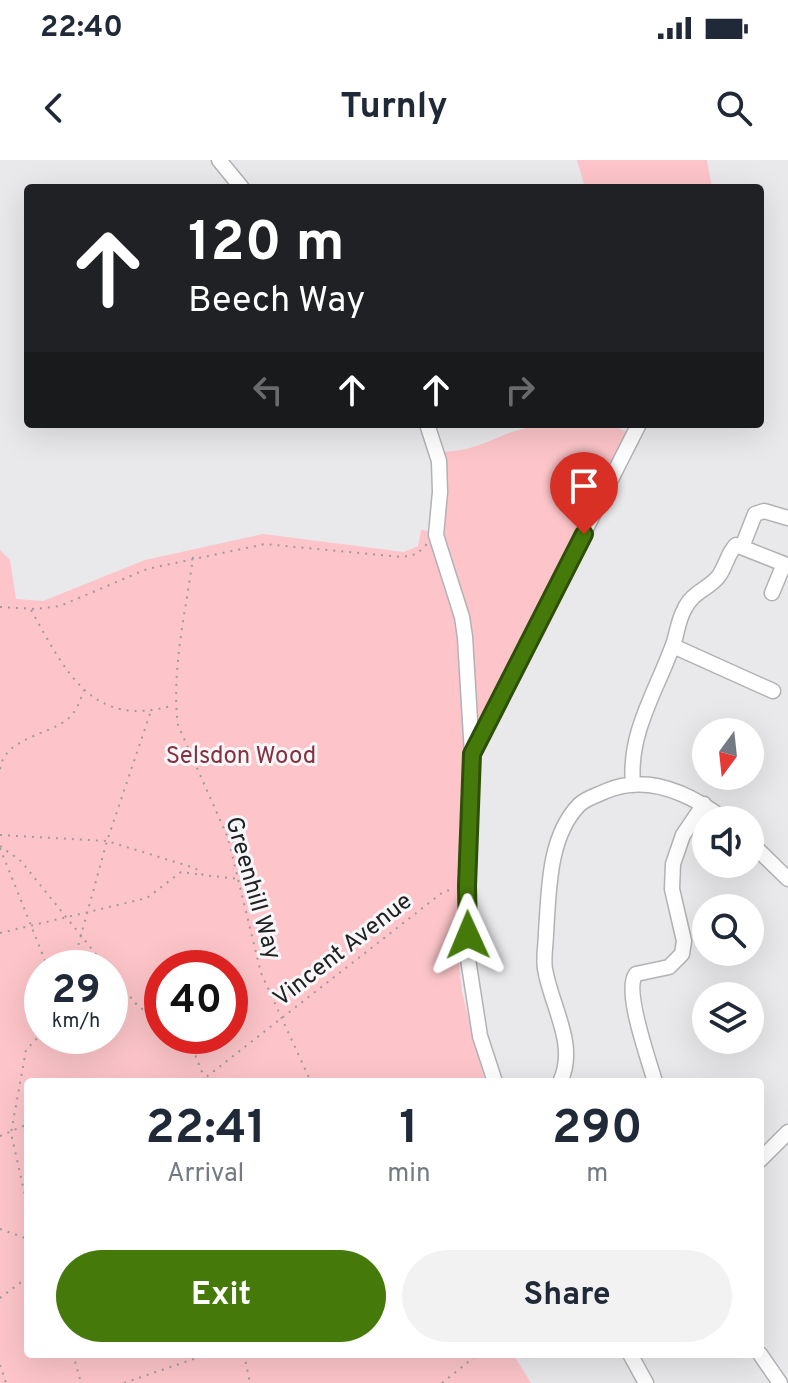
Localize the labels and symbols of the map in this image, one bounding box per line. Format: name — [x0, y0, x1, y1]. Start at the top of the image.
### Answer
pin — [550, 452, 618, 534]
north arrow — [692, 718, 764, 790]
park label: Selsdon Wood — [166, 742, 316, 772]
street label: Greenhill Way — [217, 814, 287, 964]
street label: Vincent Avenue — [268, 887, 419, 1014]
position arrow — [426, 893, 510, 977]
speed limit sign: 40 — [144, 950, 248, 1054]

